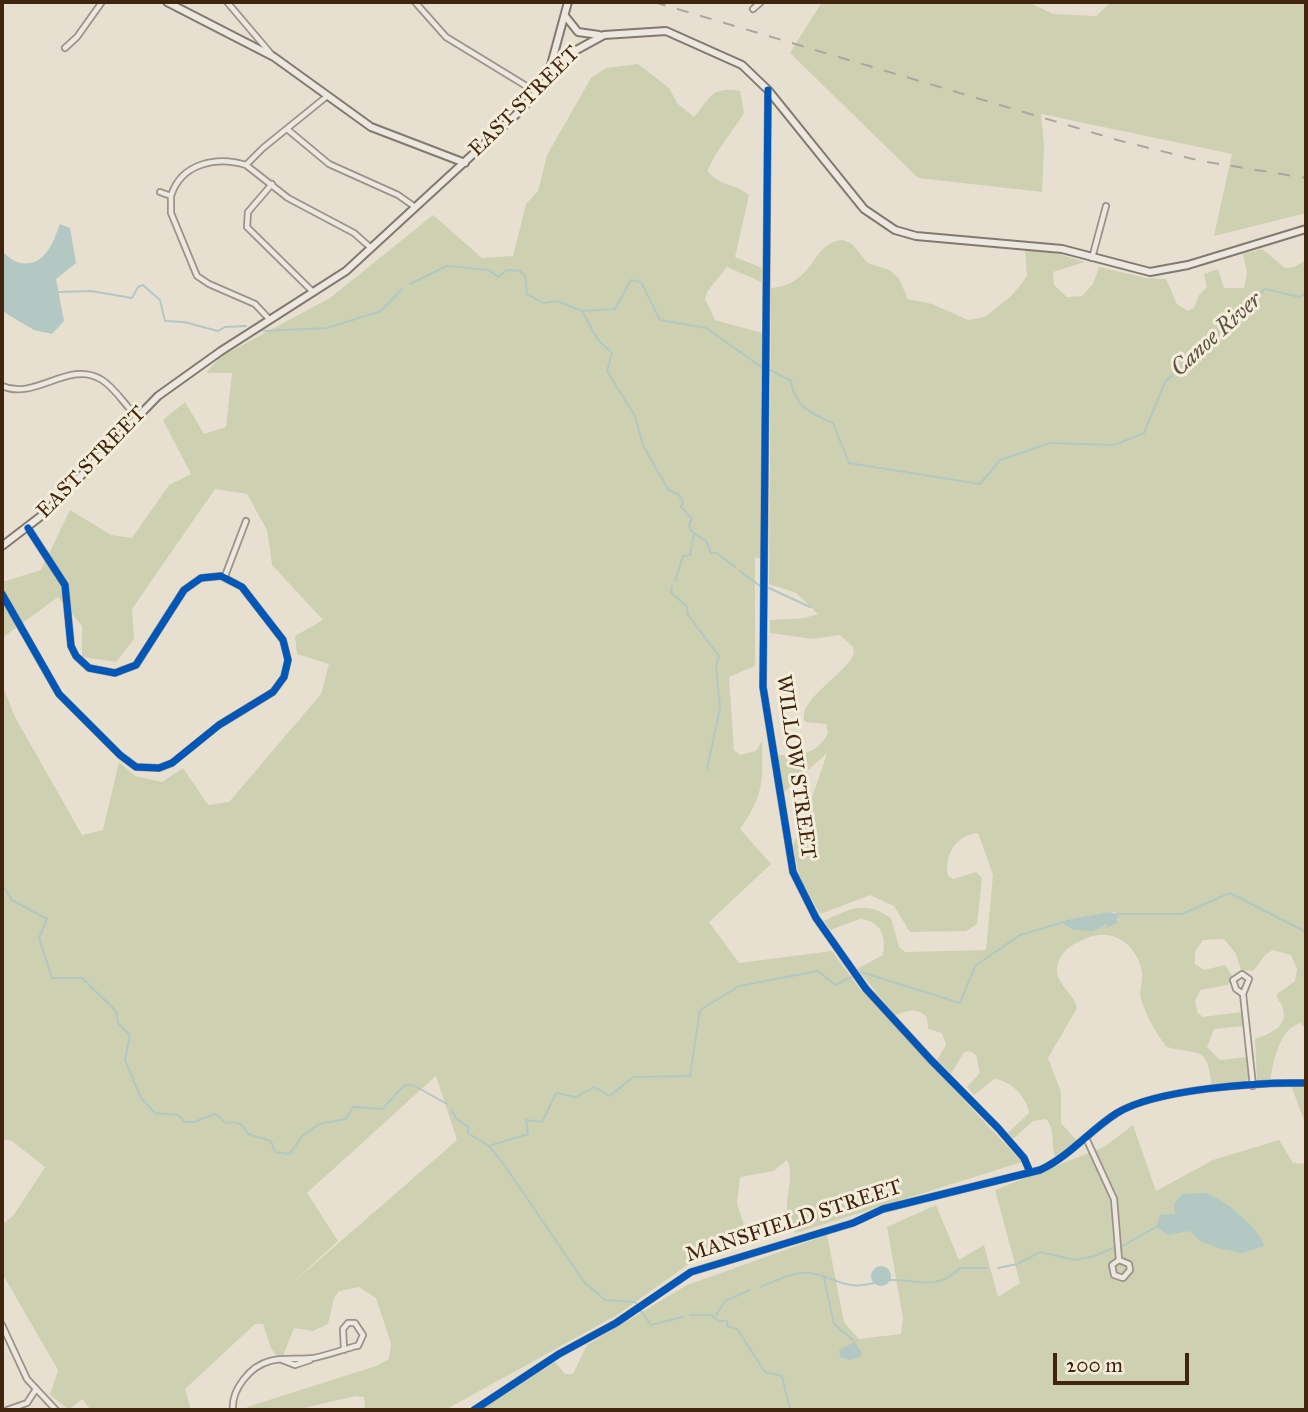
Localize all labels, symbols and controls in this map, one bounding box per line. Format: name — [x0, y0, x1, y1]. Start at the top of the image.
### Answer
street label: EAST STREET — [465, 42, 585, 162]
water label: Canoe River — [1166, 287, 1268, 383]
street label: EAST STREET — [32, 402, 152, 524]
street label: WILLOW STREET — [770, 673, 820, 861]
street label: MANSFIELD STREET — [683, 1175, 905, 1269]
scale bar — [1056, 1338, 1192, 1382]
text: 200 m — [1066, 1352, 1123, 1378]

